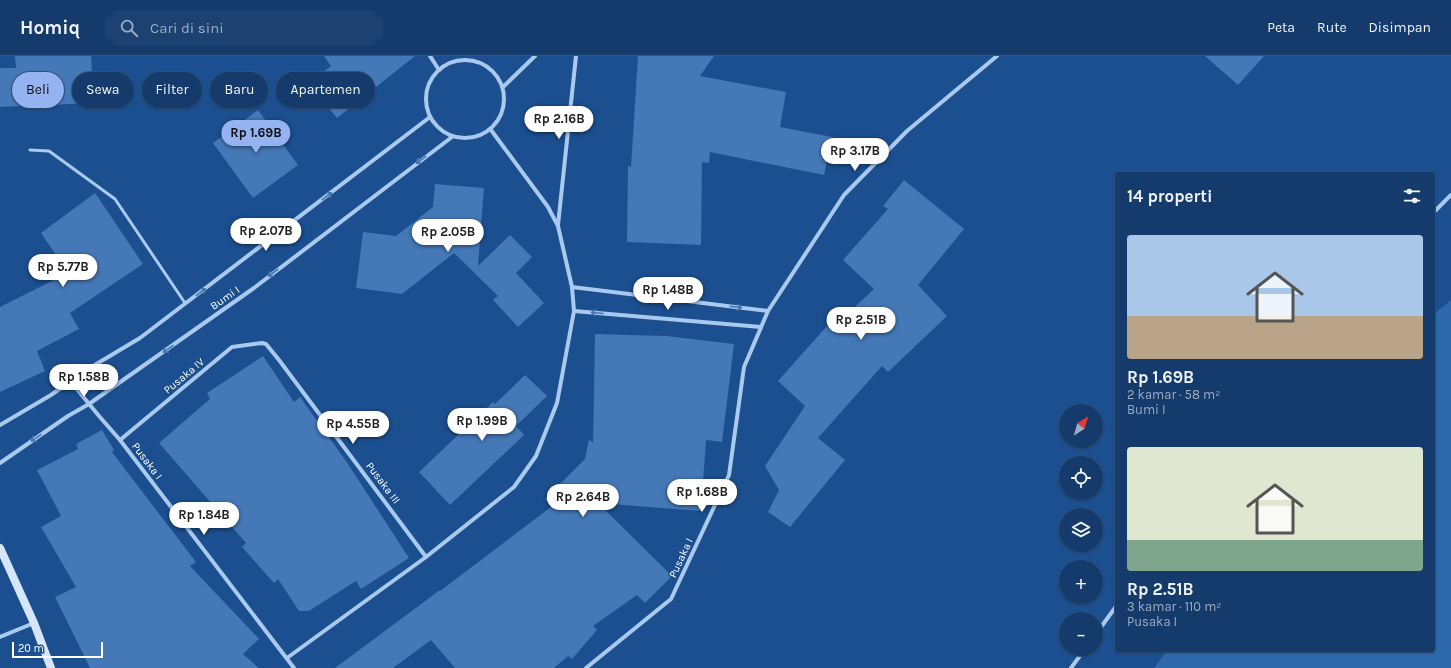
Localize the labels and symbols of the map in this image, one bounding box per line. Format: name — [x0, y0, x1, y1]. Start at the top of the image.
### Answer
pin: Rp 2.16B — [518, 106, 600, 140]
pin: Rp 1.69B — [215, 120, 297, 154]
pin: Rp 3.17B — [814, 138, 896, 172]
one-way arrow — [416, 156, 427, 165]
one-way arrow — [321, 192, 332, 200]
pin: Rp 2.07B — [225, 218, 307, 252]
pin: Rp 2.05B — [407, 219, 489, 253]
pin: Rp 5.77B — [22, 254, 104, 288]
one-way arrow — [268, 269, 279, 278]
pin: Rp 1.48B — [627, 277, 709, 311]
street label: Bumi I — [208, 283, 242, 313]
one-way arrow — [195, 287, 206, 296]
one-way arrow — [729, 303, 742, 311]
pin: Rp 2.51B — [820, 307, 902, 341]
one-way arrow — [591, 309, 604, 316]
one-way arrow — [162, 345, 173, 353]
street label: Pusaka IV — [161, 355, 207, 397]
pin: Rp 1.58B — [43, 364, 125, 398]
north arrow — [1059, 404, 1103, 448]
pin: Rp 1.99B — [441, 408, 523, 442]
pin: Rp 4.55B — [312, 411, 394, 445]
one-way arrow — [30, 434, 41, 442]
street label: Pusaka I — [129, 440, 165, 482]
street label: Pusaka III — [363, 460, 403, 506]
pin: Rp 1.68B — [661, 479, 743, 513]
pin: Rp 2.64B — [542, 484, 624, 518]
pin: Rp 1.84B — [163, 502, 245, 536]
street label: Pusaka I — [666, 536, 696, 580]
scale bar — [12, 640, 103, 659]

